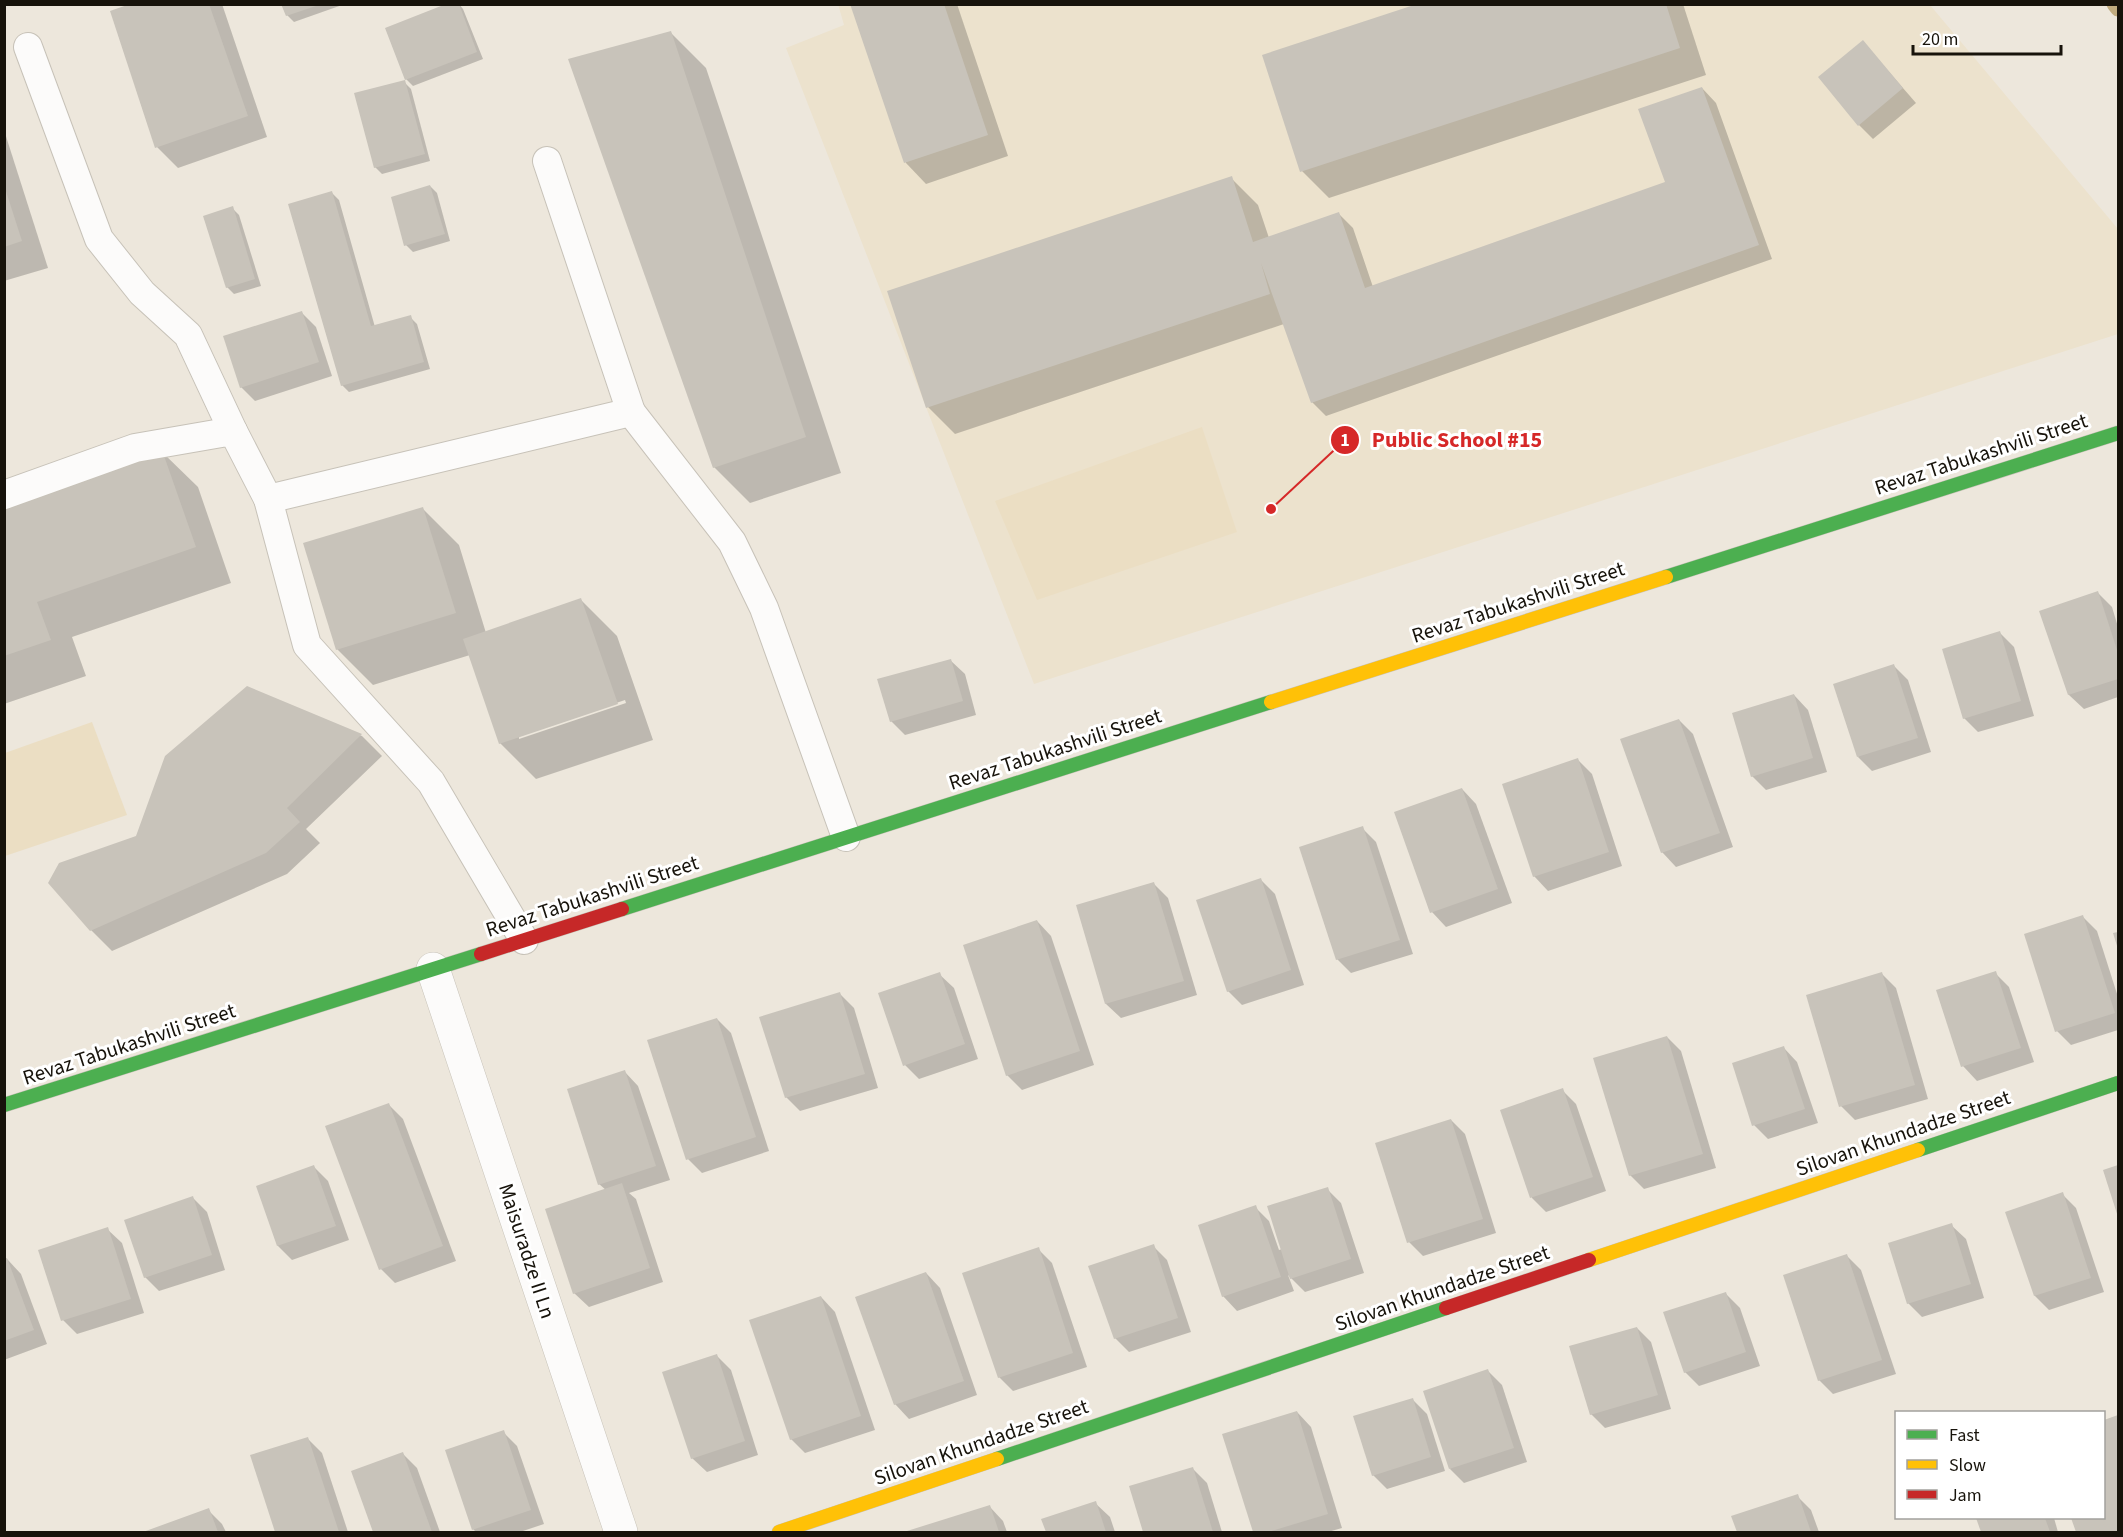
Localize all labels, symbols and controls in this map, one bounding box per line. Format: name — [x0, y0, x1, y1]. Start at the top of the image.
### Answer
scale bar — [1913, 18, 2062, 56]
text: 20 m — [1922, 27, 1958, 52]
street label: Revaz Tabukashvili Street — [1871, 405, 2091, 503]
callout: Public School #15 — [1330, 420, 1554, 460]
text: Public School #15 — [1372, 424, 1542, 456]
text: 1 — [1340, 428, 1350, 453]
street label: Revaz Tabukashvili Street — [1408, 553, 1628, 651]
street label: Revaz Tabukashvili Street — [945, 700, 1165, 798]
street label: Revaz Tabukashvili Street — [482, 847, 702, 945]
street label: Revaz Tabukashvili Street — [19, 995, 239, 1093]
street label: Silovan Khundadze Street — [1792, 1082, 2014, 1184]
street label: Maisuradze II Ln — [491, 1180, 563, 1322]
street label: Silovan Khundadze Street — [1331, 1237, 1553, 1339]
street label: Silovan Khundadze Street — [870, 1391, 1092, 1493]
legend — [1895, 1411, 2105, 1519]
text: Fast — [1949, 1423, 1980, 1448]
text: Slow — [1949, 1453, 1986, 1478]
text: Jam — [1949, 1483, 1982, 1508]

